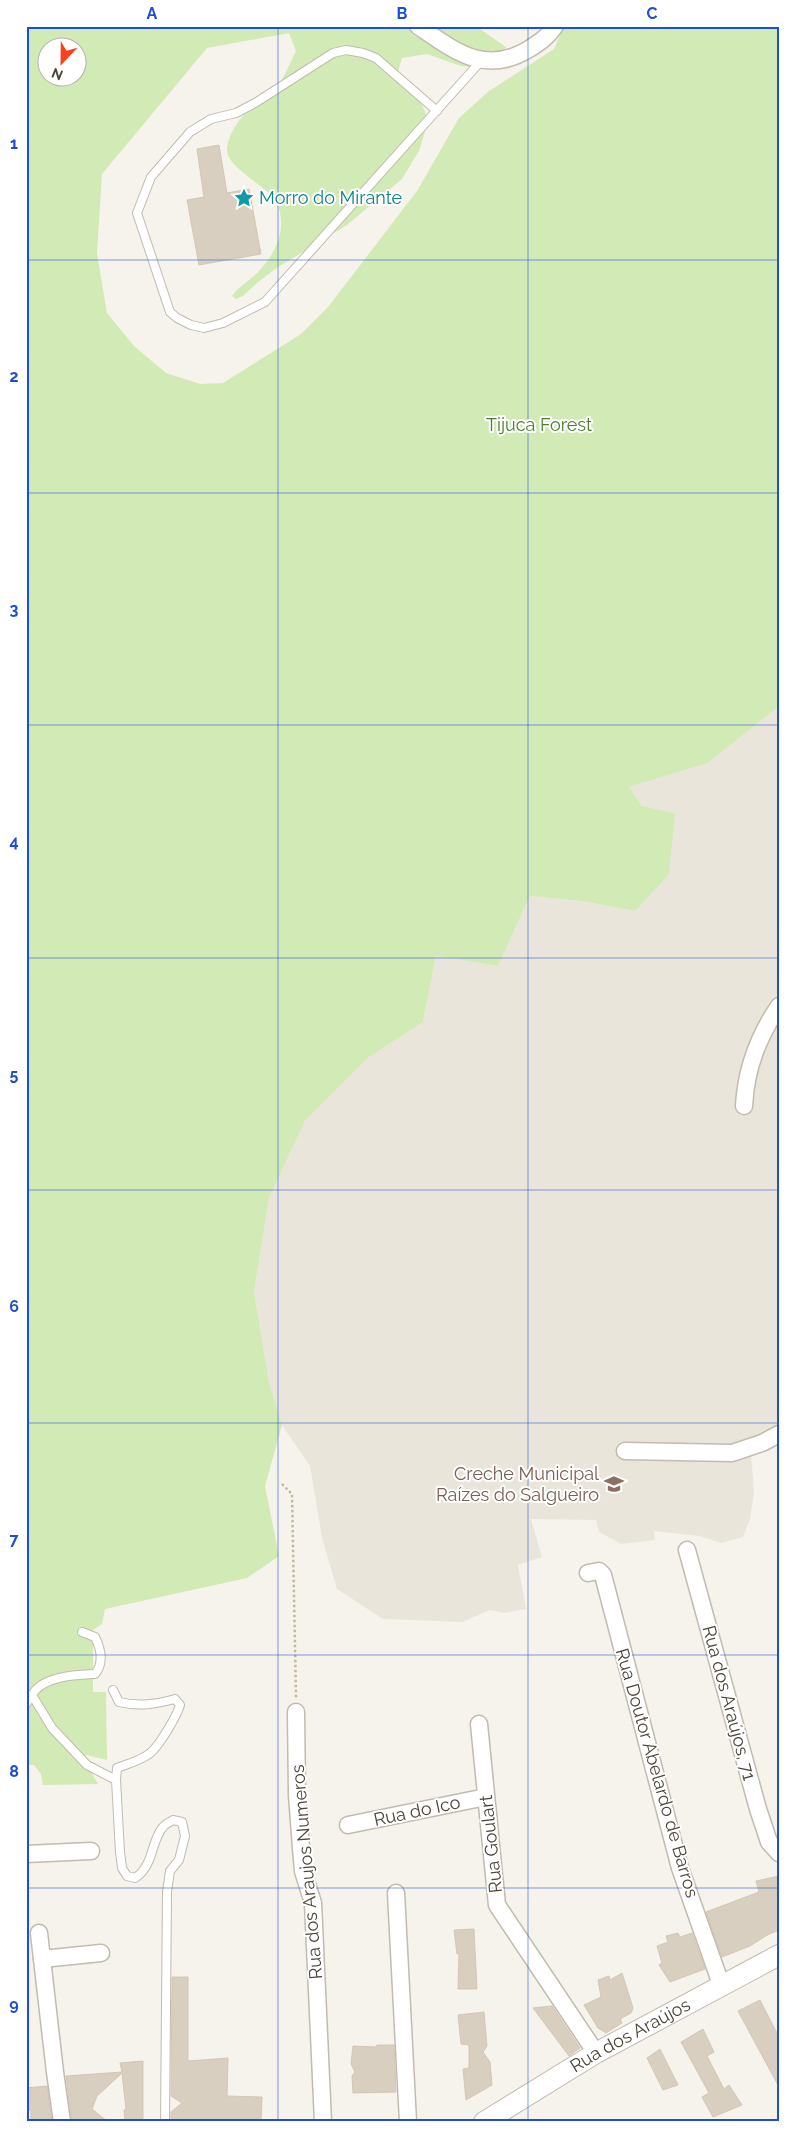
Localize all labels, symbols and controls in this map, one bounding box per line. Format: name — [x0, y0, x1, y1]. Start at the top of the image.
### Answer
text: A — [147, 4, 158, 23]
text: B — [397, 4, 408, 23]
text: C — [647, 4, 658, 23]
north arrow — [38, 38, 88, 88]
text: N — [49, 65, 65, 83]
text: 1 — [10, 134, 18, 153]
place icon: Morro do Mirante — [233, 187, 255, 209]
place label: Morro do Mirante — [259, 187, 403, 208]
text: 2 — [9, 367, 19, 386]
park label: Tijuca Forest — [486, 414, 592, 435]
text: 3 — [10, 600, 19, 619]
text: 4 — [9, 832, 19, 851]
text: 5 — [10, 1065, 19, 1084]
text: 6 — [9, 1297, 19, 1316]
place label: Creche Municipal Raízes do Salgueiro — [436, 1463, 599, 1505]
school or university icon: Creche Municipal Raízes do Salgueiro — [603, 1473, 625, 1495]
text: 7 — [10, 1530, 19, 1549]
street label: Rua dos Araújos, 71 — [699, 1623, 760, 1783]
street label: Rua Doutor Abelardo de Barros — [612, 1646, 703, 1900]
text: 8 — [9, 1762, 19, 1781]
street label: Rua dos Araujos Numeros — [287, 1764, 326, 1980]
street label: Rua do Ico — [372, 1791, 462, 1830]
street label: Rua Goulart — [475, 1794, 506, 1894]
street label: Rua dos Araújos — [566, 1993, 694, 2076]
text: 9 — [9, 1995, 19, 2014]

